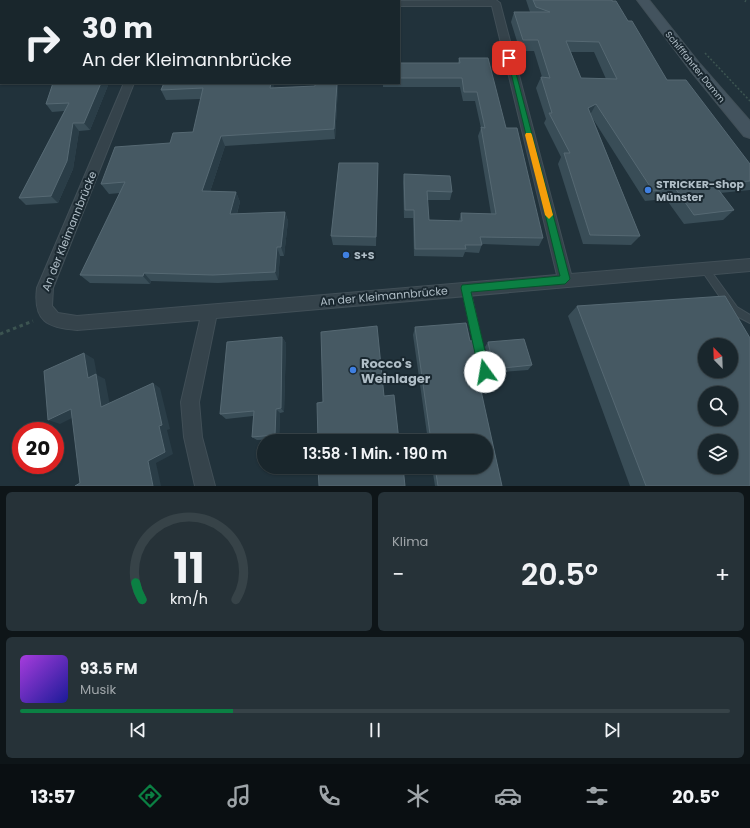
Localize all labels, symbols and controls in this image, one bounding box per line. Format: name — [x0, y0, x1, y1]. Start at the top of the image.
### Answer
text: 30 m — [82, 9, 153, 48]
icon: right — [16, 16, 68, 68]
street label: Schifffahrter Damm — [663, 29, 727, 105]
pin — [492, 41, 526, 75]
text: An der Kleimannbrücke — [82, 47, 292, 72]
icon: arrive — [498, 47, 520, 69]
street label: An der Kleimannbrücke — [38, 168, 100, 293]
place label: STRICKER-Shop Münster — [656, 176, 744, 205]
marker: STRICKER-Shop Münster — [643, 185, 653, 195]
place label: S+S — [354, 247, 375, 263]
marker: S+S — [341, 250, 351, 260]
street label: An der Kleimannbrücke — [319, 282, 449, 310]
north arrow — [698, 338, 738, 378]
map controls — [698, 338, 738, 474]
position arrow — [464, 351, 506, 393]
place label: Rocco's Weinlager — [361, 354, 431, 388]
marker: Rocco's Weinlager — [348, 365, 358, 375]
button: search — [698, 386, 738, 426]
speed limit sign: 20 — [12, 422, 64, 474]
button: layers — [698, 434, 738, 474]
text: 13:58 · 1 Min. · 190 m — [303, 443, 447, 464]
text: Klima — [392, 532, 428, 551]
text: 11 — [173, 538, 205, 597]
text: 20.5° — [521, 553, 598, 596]
text: − — [392, 559, 404, 590]
text: + — [715, 559, 730, 590]
text: km/h — [170, 588, 208, 608]
text: 93.5 FM — [80, 658, 137, 679]
text: Musik — [80, 680, 116, 699]
icon: previous — [127, 719, 149, 741]
icon: pause — [364, 719, 386, 741]
icon: next — [601, 719, 623, 741]
icon: directions — [136, 782, 164, 810]
icon: music — [225, 782, 253, 810]
icon: phone — [315, 782, 343, 810]
icon: climate — [404, 782, 432, 810]
icon: car — [494, 782, 522, 810]
icon: filters — [583, 782, 611, 810]
text: 13:57 — [31, 784, 75, 809]
text: 20.5° — [672, 784, 719, 809]

